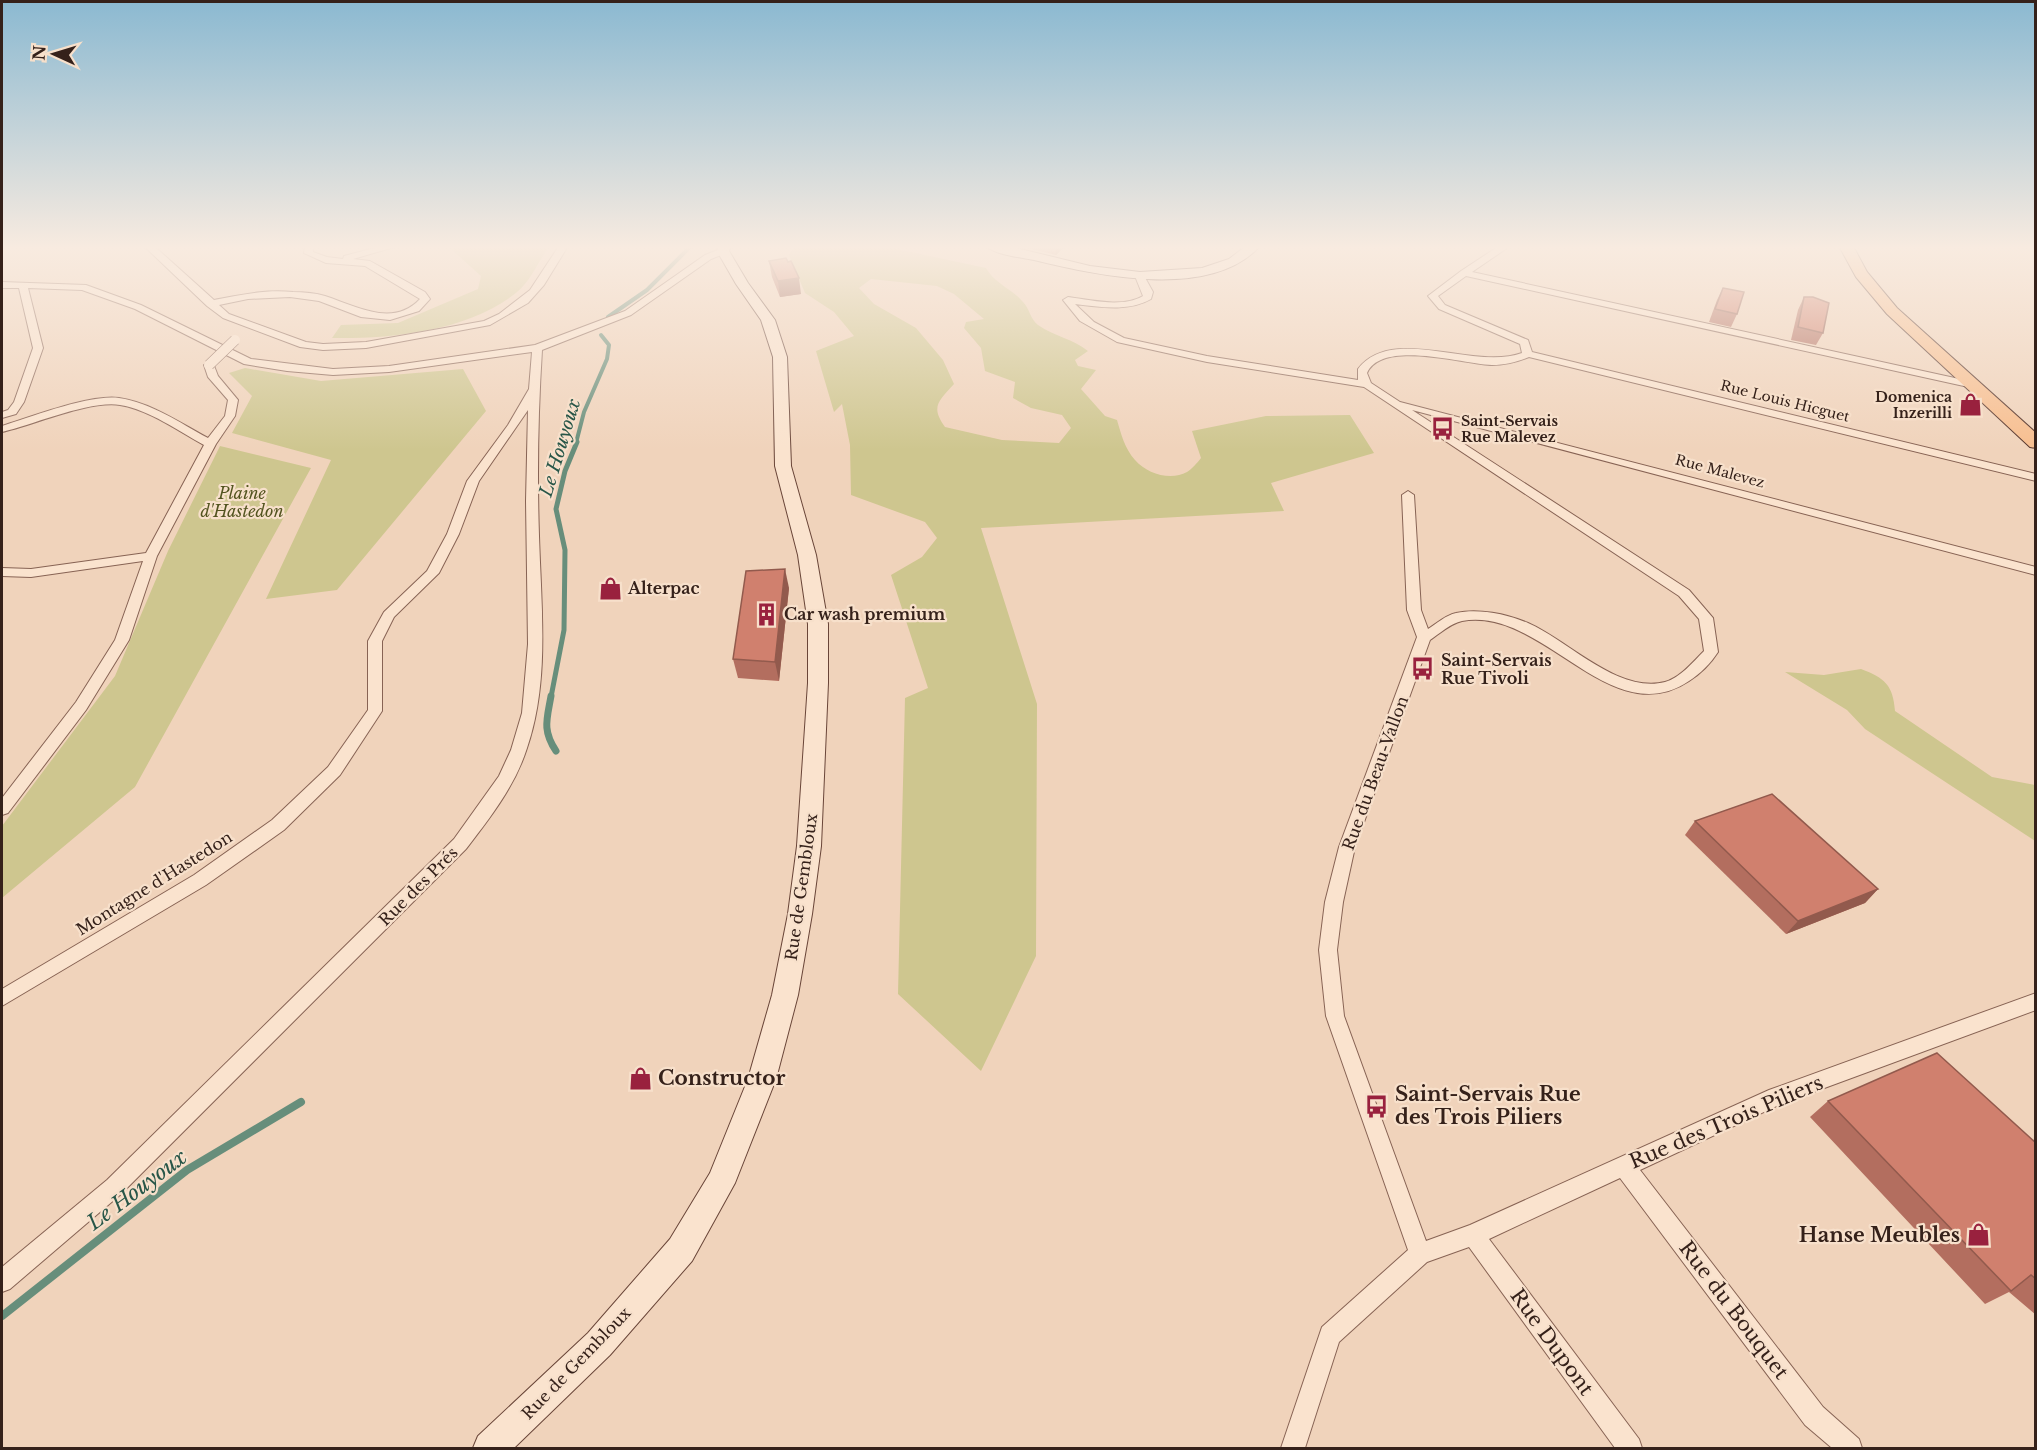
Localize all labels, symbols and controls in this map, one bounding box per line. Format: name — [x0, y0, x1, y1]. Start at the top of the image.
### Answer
north arrow — [24, 24, 84, 84]
text: N — [29, 45, 50, 61]
street label: Rue Louis Hicguet — [1718, 376, 1852, 426]
place label: Domenica Inzerilli — [1875, 388, 1952, 422]
shop icon: Domenica Inzerilli — [1957, 392, 1983, 418]
water label: Le Houyoux — [534, 396, 585, 501]
place label: Saint-Servais Rue Malevez — [1461, 412, 1558, 446]
bus stop icon: Saint-Servais Rue Malevez — [1430, 416, 1456, 442]
street label: Rue Malevez — [1673, 450, 1767, 492]
park label: Plaine d'Hastedon — [200, 483, 284, 521]
shop icon: Alterpac — [597, 575, 623, 601]
place label: Alterpac — [627, 578, 699, 598]
building icon: Car wash premium — [753, 601, 779, 627]
place label: Car wash premium — [784, 604, 945, 624]
place label: Saint-Servais Rue Tivoli — [1441, 650, 1552, 688]
bus stop icon: Saint-Servais Rue Tivoli — [1410, 656, 1436, 682]
street label: Rue du Beau-Vallon — [1338, 693, 1412, 853]
street label: Rue de Gembloux — [781, 812, 821, 962]
street label: Montagne d'Hastedon — [72, 827, 236, 939]
street label: Rue des Prés — [374, 842, 462, 930]
shop icon: Constructor — [627, 1065, 653, 1091]
place label: Constructor — [658, 1066, 785, 1090]
street label: Rue des Trois Piliers — [1626, 1070, 1826, 1174]
place label: Saint-Servais Rue des Trois Piliers — [1395, 1082, 1581, 1129]
bus stop icon: Saint-Servais Rue des Trois Piliers — [1364, 1093, 1390, 1119]
water label: Le Houyoux — [81, 1144, 192, 1236]
shop icon: Hanse Meubles — [1965, 1222, 1991, 1248]
place label: Hanse Meubles — [1799, 1223, 1960, 1247]
street label: Rue du Bouquet — [1674, 1236, 1794, 1384]
street label: Rue Dupont — [1505, 1284, 1599, 1400]
street label: Rue de Gembloux — [517, 1302, 635, 1423]

